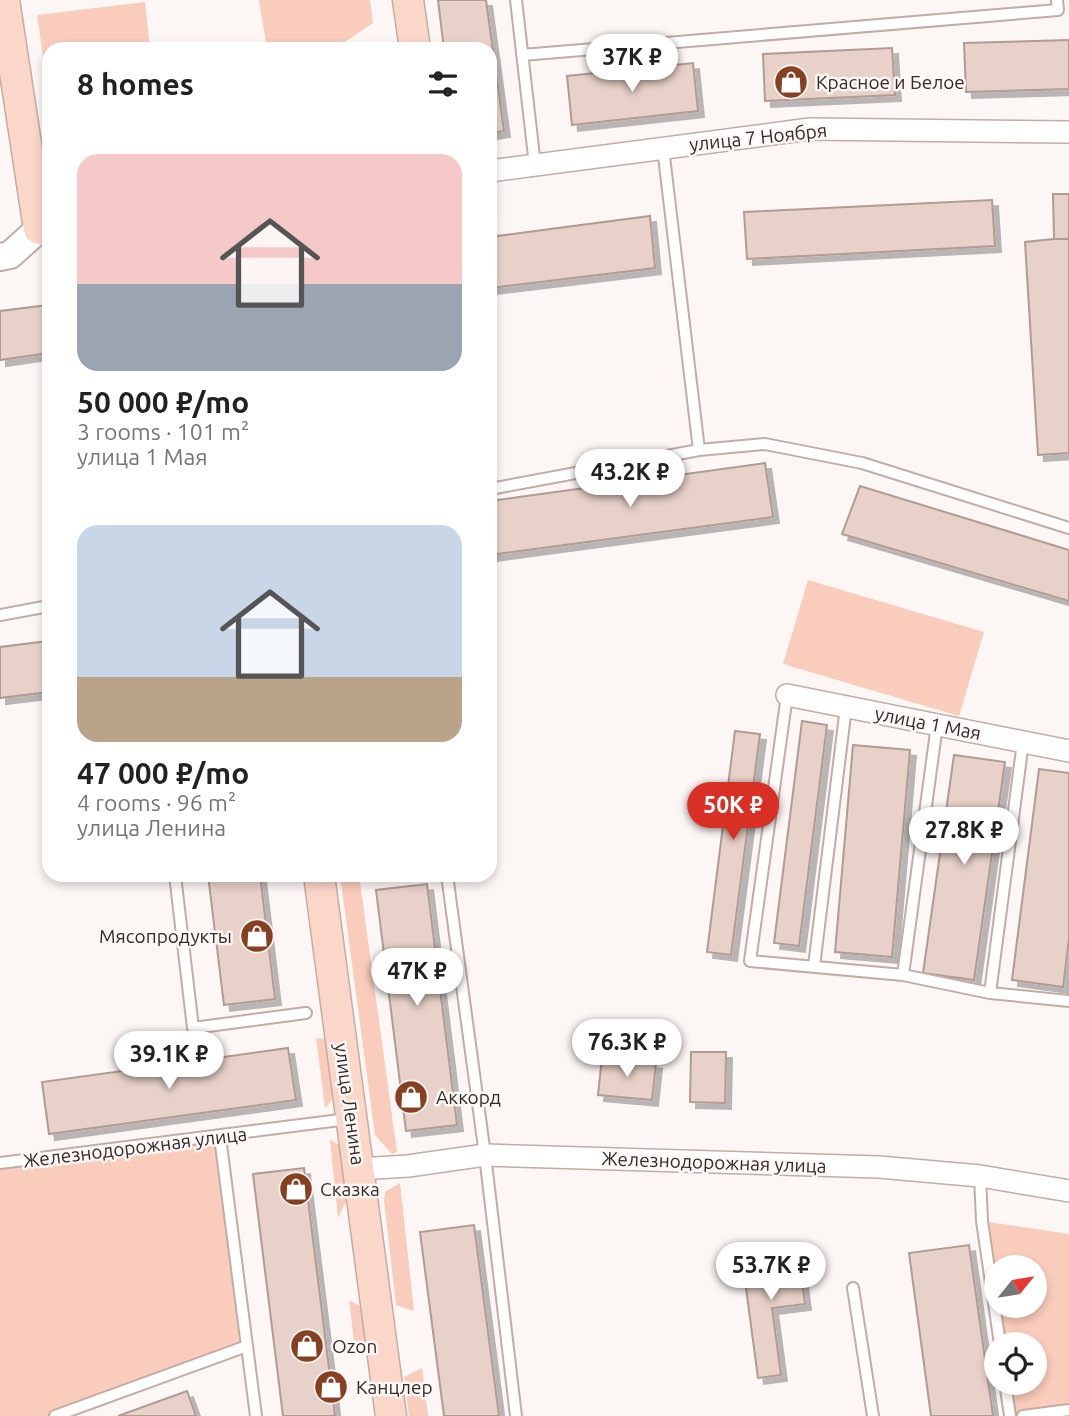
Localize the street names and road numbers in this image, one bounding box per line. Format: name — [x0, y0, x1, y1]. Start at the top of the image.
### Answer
street label: улица 7 Ноября — [688, 119, 828, 155]
street label: улица 1 Мая — [873, 702, 983, 744]
street label: улица Ленина — [331, 1041, 369, 1167]
street label: Железнодорожная улица — [22, 1122, 248, 1172]
street label: Железнодорожная улица — [601, 1147, 827, 1177]

